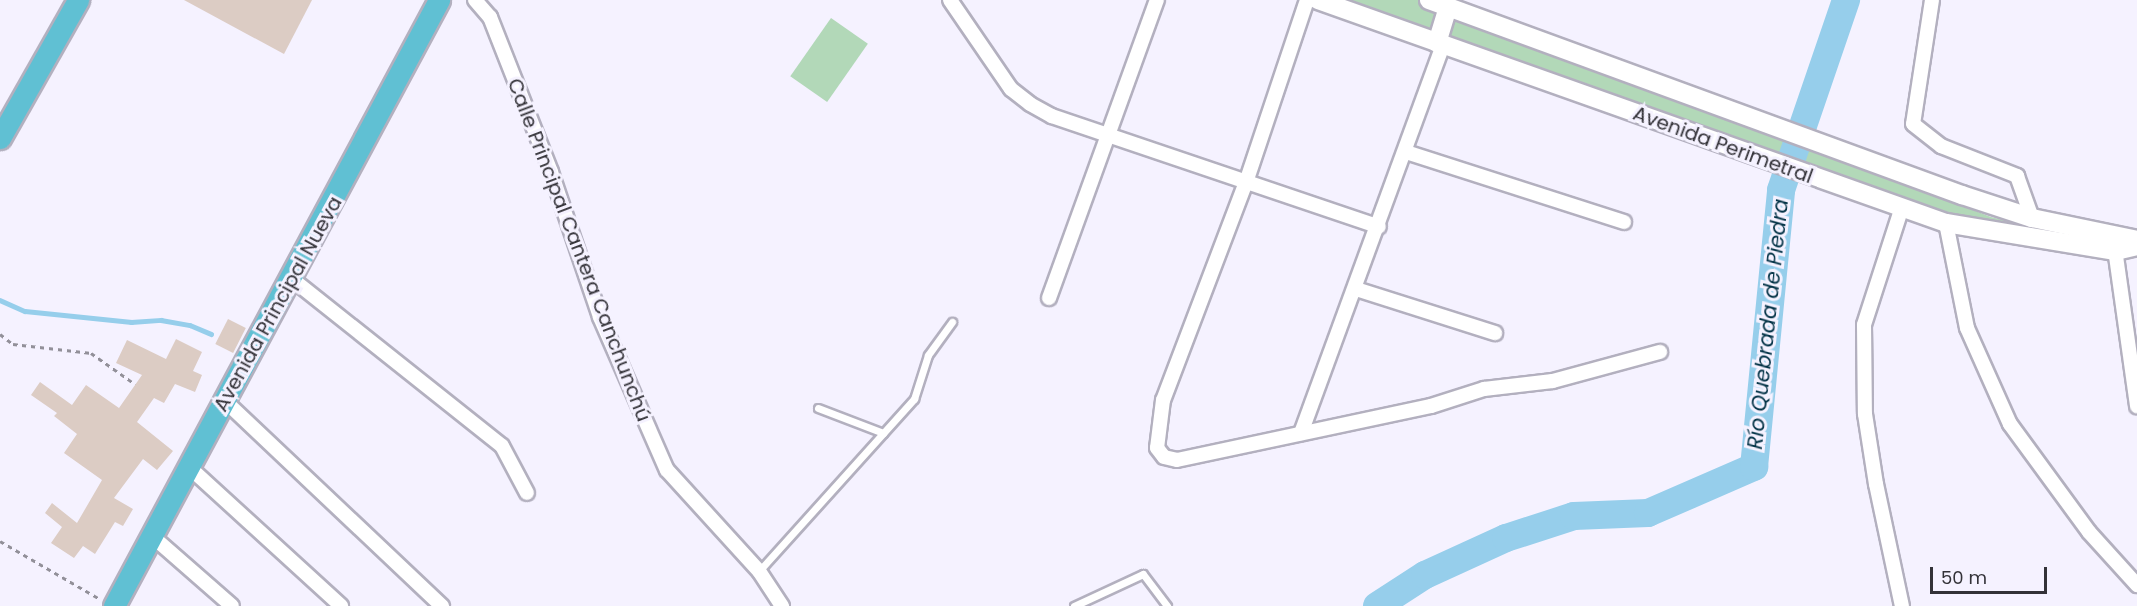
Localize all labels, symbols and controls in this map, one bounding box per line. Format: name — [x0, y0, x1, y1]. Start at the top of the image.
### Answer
street label: Calle Principal Cantera Canchunchú — [502, 75, 656, 425]
street label: Avenida Perimetral — [1630, 101, 1816, 189]
street label: Avenida Principal Nueva — [209, 192, 347, 416]
water label: Río Quebrada de Piedra — [1742, 198, 1794, 450]
scale bar — [1933, 555, 2050, 593]
text: 50 m — [1941, 565, 1987, 590]

